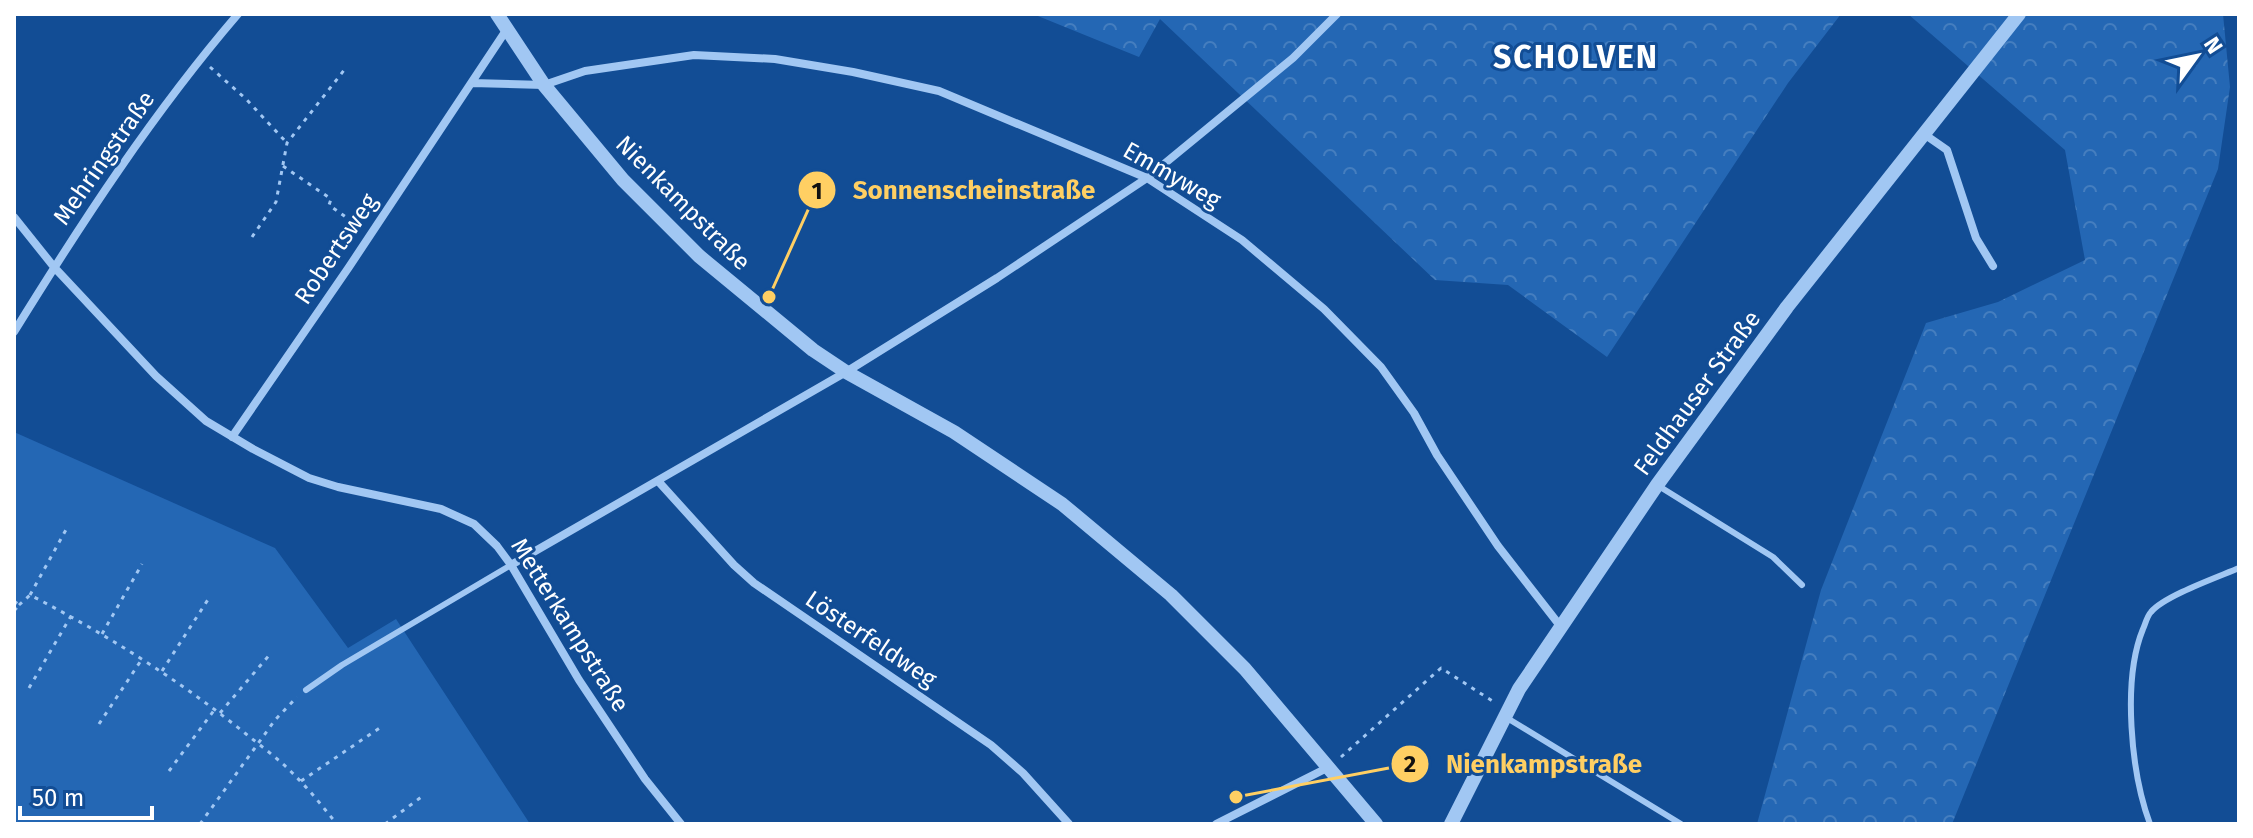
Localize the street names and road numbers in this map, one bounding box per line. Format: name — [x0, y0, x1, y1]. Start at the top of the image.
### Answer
street label: Mehringstraße — [48, 86, 160, 230]
street label: Nienkampstraße — [610, 130, 756, 276]
street label: Emmyweg — [1118, 136, 1226, 214]
street label: Robertsweg — [289, 188, 383, 310]
street label: Feldhauser Straße — [1628, 305, 1766, 481]
street label: Metterkampstraße — [505, 533, 635, 717]
street label: Lösterfeldweg — [800, 585, 942, 693]

